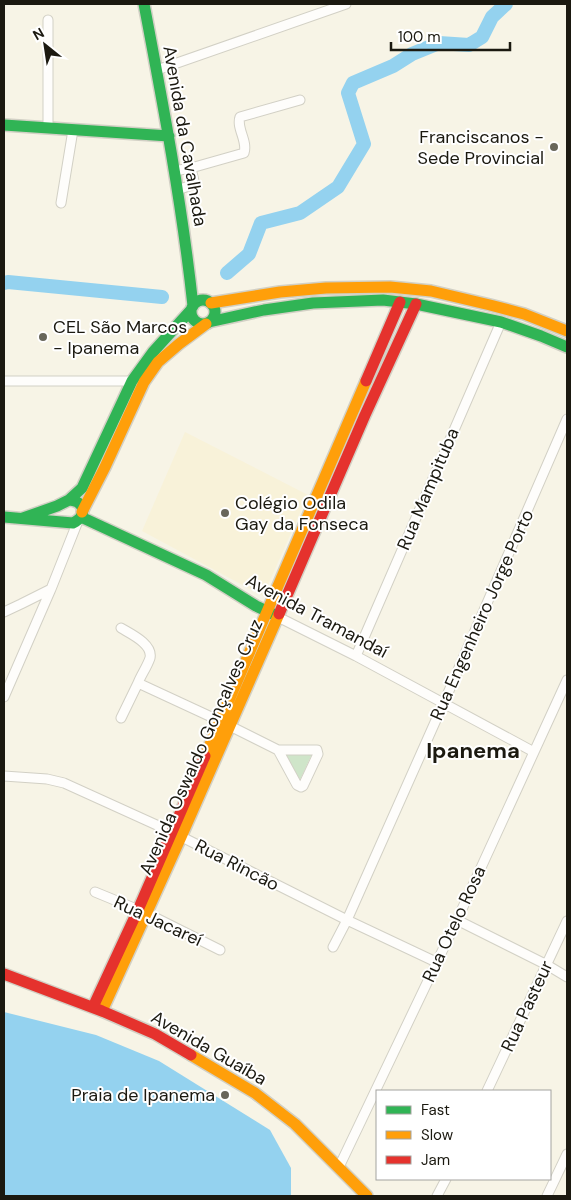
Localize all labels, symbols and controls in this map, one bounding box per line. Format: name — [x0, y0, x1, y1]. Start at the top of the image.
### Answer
north arrow — [20, 20, 70, 70]
scale bar — [391, 20, 510, 52]
text: N — [30, 23, 47, 44]
text: 100 m — [398, 27, 441, 47]
street label: Avenida da Cavalhada — [157, 44, 213, 228]
place label: Franciscanos - Sede Provincial — [417, 125, 544, 170]
marker: Franciscanos - Sede Provincial — [548, 141, 560, 153]
place label: CEL São Marcos - Ipanema — [53, 315, 187, 360]
marker: CEL São Marcos - Ipanema — [37, 331, 49, 343]
street label: Rua Mampituba — [391, 424, 465, 554]
place label: Colégio Odila Gay da Fonseca — [235, 491, 368, 536]
street label: Rua Engenheiro Jorge Porto — [425, 506, 539, 724]
marker: Colégio Odila Gay da Fonseca — [219, 507, 231, 519]
street label: Avenida Tramandaí — [242, 568, 392, 664]
street label: Avenida Oswaldo Gonçalves Cruz — [134, 615, 268, 879]
district label: Ipanema — [426, 736, 520, 765]
street label: Rua Rincão — [191, 833, 283, 897]
street label: Rua Otelo Rosa — [417, 862, 491, 986]
street label: Rua Jacareí — [110, 890, 206, 952]
street label: Rua Pasteur — [495, 956, 559, 1056]
street label: Avenida Guaíba — [147, 1005, 271, 1091]
place label: Praia de Ipanema — [71, 1083, 215, 1107]
marker: Praia de Ipanema — [219, 1089, 231, 1101]
legend — [376, 1090, 551, 1180]
text: Fast — [421, 1100, 450, 1120]
text: Slow — [421, 1125, 454, 1145]
text: Jam — [421, 1150, 450, 1170]

